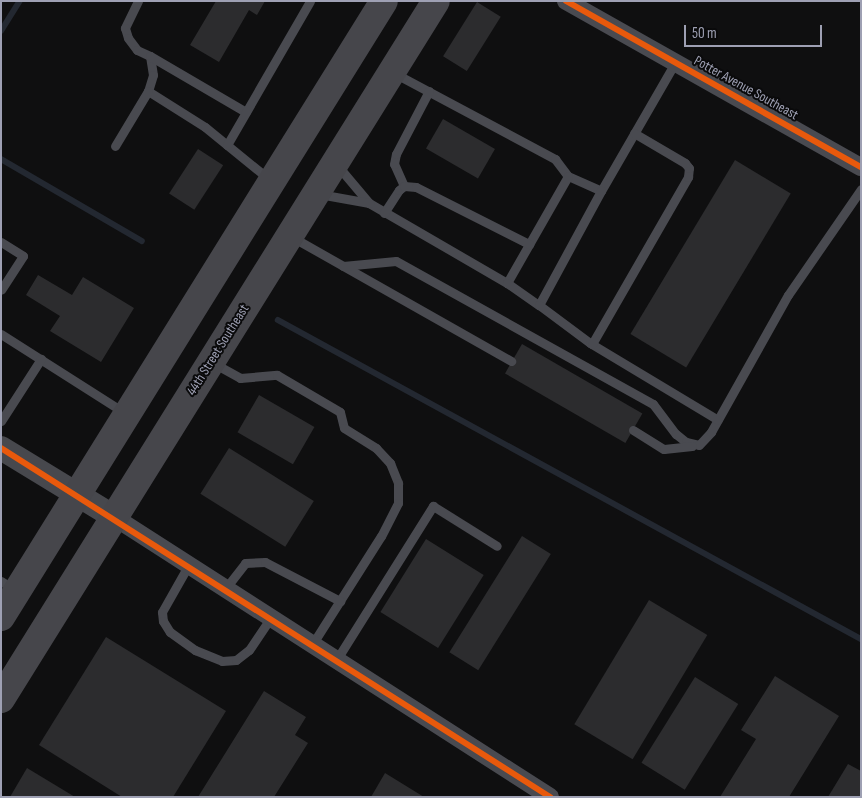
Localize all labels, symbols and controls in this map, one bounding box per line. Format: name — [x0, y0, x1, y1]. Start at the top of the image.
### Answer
scale bar — [687, 15, 824, 47]
text: 50 m — [692, 24, 717, 43]
street label: Potter Avenue Southeast — [691, 52, 801, 124]
street label: 44th Street Southeast — [183, 301, 253, 399]

